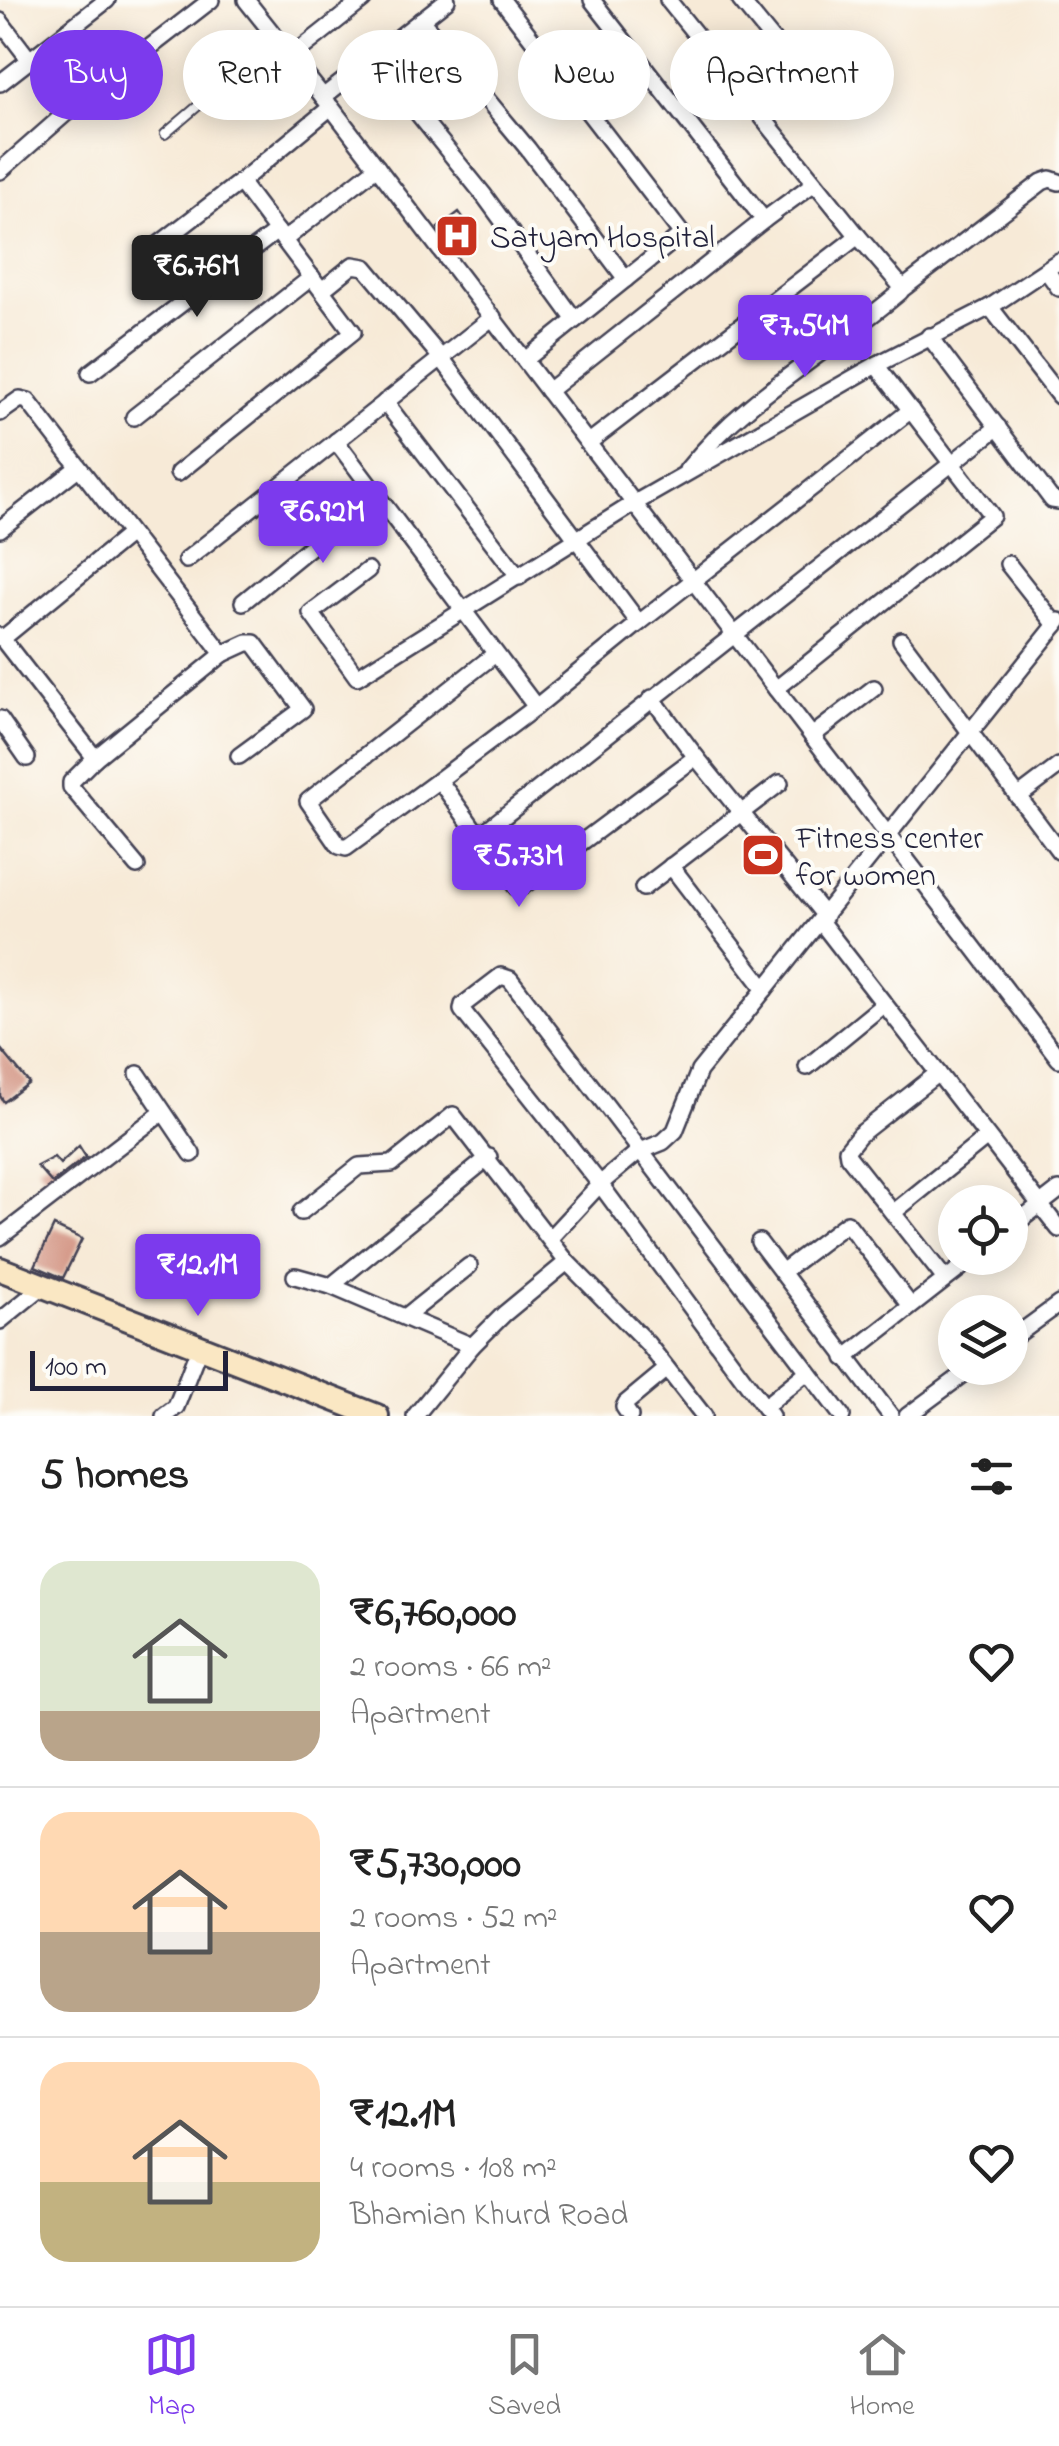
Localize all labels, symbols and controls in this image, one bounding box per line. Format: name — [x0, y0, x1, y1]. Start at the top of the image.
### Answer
chip: Buy — [30, 30, 163, 120]
chip: Rent — [183, 30, 317, 120]
chip: Filters — [337, 30, 498, 120]
chip: New — [518, 30, 650, 120]
chip: Apartment — [670, 30, 894, 120]
hospital icon: Satyam Hospital — [434, 213, 480, 259]
place label: Satyam Hospital — [490, 216, 715, 263]
pin: ₹6.76M — [116, 235, 278, 320]
text: ₹6.76M — [154, 244, 240, 291]
pin: ₹7.54M — [724, 295, 886, 380]
text: ₹7.54M — [760, 304, 850, 351]
pin: ₹6.92M — [242, 481, 404, 566]
text: ₹6.92M — [281, 490, 365, 537]
place label: Fitness center for women — [795, 817, 983, 901]
pin: ₹5.73M — [438, 825, 600, 910]
sports icon: Fitness center for women — [740, 832, 786, 878]
text: ₹5.73M — [474, 834, 564, 881]
map controls — [938, 1185, 1028, 1385]
button: locate — [938, 1185, 1028, 1275]
pin: ₹12.1M — [117, 1234, 279, 1319]
text: ₹12.1M — [157, 1243, 239, 1290]
button: layers — [938, 1295, 1028, 1385]
scale bar — [30, 1346, 228, 1390]
text: 100 m — [45, 1348, 107, 1389]
text: 5 homes — [40, 1446, 189, 1507]
icon: filters — [964, 1449, 1019, 1504]
text: ₹6,760,000 — [350, 1584, 517, 1645]
icon: home — [120, 1601, 240, 1721]
icon: heart — [964, 1634, 1019, 1689]
text: 2 rooms · 66 m² — [350, 1645, 552, 1692]
text: Apartment — [350, 1692, 491, 1739]
text: ₹5,730,000 — [350, 1835, 521, 1896]
icon: home — [120, 1852, 240, 1972]
icon: heart — [964, 1885, 1019, 1940]
text: 2 rooms · 52 m² — [350, 1896, 558, 1943]
text: Apartment — [350, 1943, 491, 1990]
text: ₹12.1M — [350, 2085, 457, 2146]
icon: home — [120, 2102, 240, 2222]
icon: heart — [964, 2135, 1019, 2190]
text: 4 rooms · 108 m² — [350, 2146, 557, 2193]
text: Bhamian Khurd Road — [350, 2193, 628, 2240]
tab: Map — [144, 2327, 199, 2428]
tab: Saved — [488, 2327, 561, 2428]
tab: Home — [850, 2327, 915, 2428]

